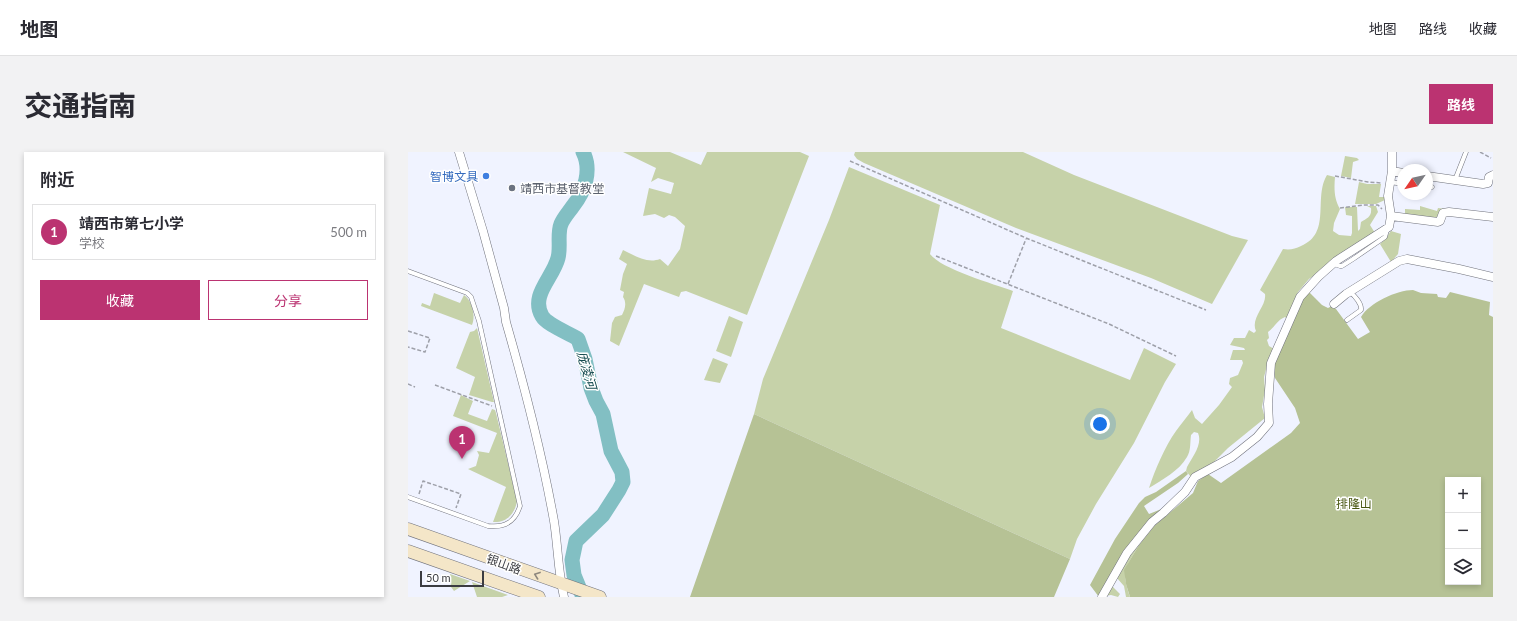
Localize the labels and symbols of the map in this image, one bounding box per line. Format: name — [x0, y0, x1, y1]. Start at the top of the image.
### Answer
north arrow — [1397, 164, 1433, 200]
place label: 智博文具 — [430, 169, 478, 184]
marker: 智博文具 — [481, 171, 491, 181]
place label: 靖西市基督教堂 — [520, 181, 604, 196]
marker: 靖西市基督教堂 — [507, 183, 517, 193]
water label: 庞凌河 — [574, 349, 601, 394]
your location — [1090, 414, 1110, 434]
pin: 1 — [449, 426, 475, 459]
park label: 排隆山 — [1336, 496, 1372, 511]
street label: 银山路 — [485, 551, 523, 577]
scale bar — [420, 569, 484, 588]
one-way arrow — [533, 572, 540, 580]

